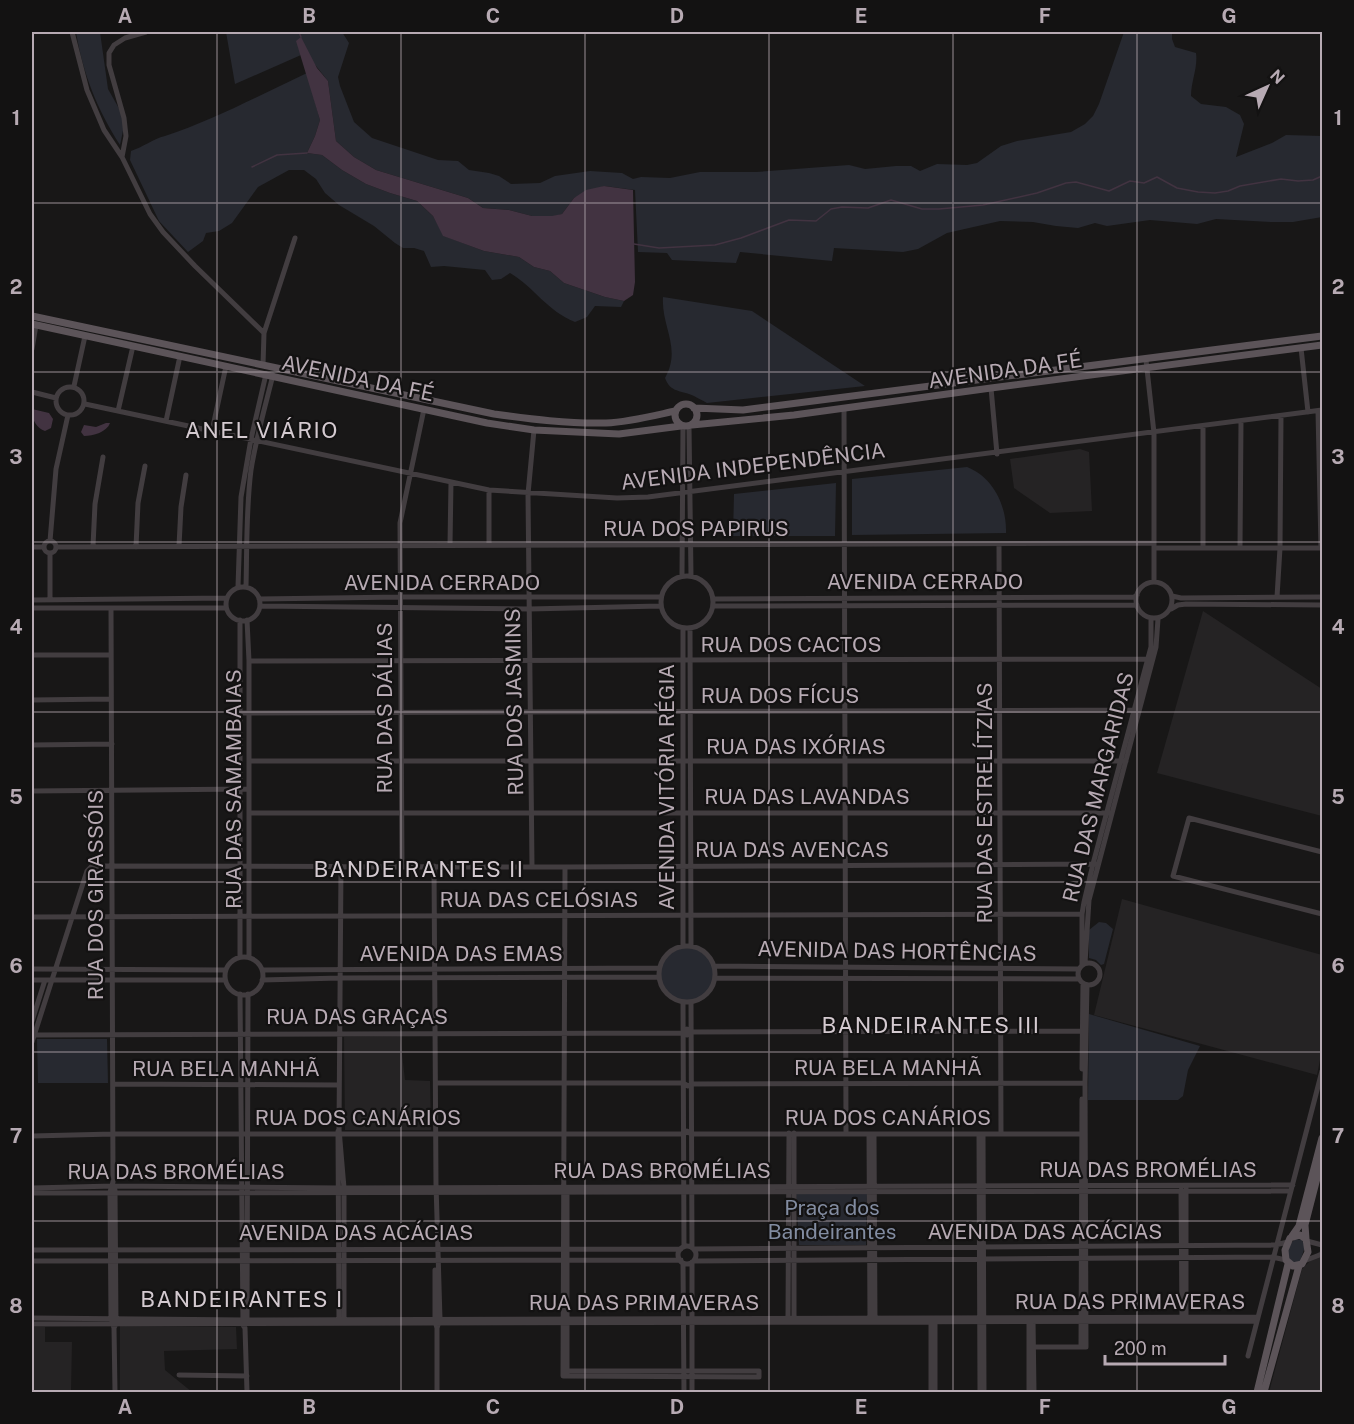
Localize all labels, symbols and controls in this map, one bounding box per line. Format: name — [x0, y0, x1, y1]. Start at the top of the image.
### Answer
text: A — [118, 4, 132, 28]
text: B — [302, 4, 316, 28]
text: C — [486, 4, 500, 28]
text: D — [670, 4, 684, 28]
text: E — [855, 4, 867, 28]
text: F — [1039, 4, 1051, 28]
text: G — [1221, 4, 1237, 28]
north arrow — [1237, 57, 1297, 117]
text: N — [1266, 66, 1288, 88]
text: 1 — [12, 106, 20, 130]
text: 1 — [1334, 106, 1342, 130]
text: 2 — [10, 275, 22, 299]
text: 2 — [1332, 275, 1344, 299]
street label: AVENIDA DA FÉ — [926, 347, 1084, 393]
street label: AVENIDA DA FÉ — [280, 350, 436, 406]
district label: ANEL VIÁRIO — [185, 417, 339, 443]
street label: AVENIDA INDEPENDÊNCIA — [619, 437, 887, 495]
text: 3 — [9, 445, 23, 469]
text: 3 — [1331, 445, 1345, 469]
street label: RUA DOS PAPIRUS — [603, 516, 789, 541]
street label: AVENIDA CERRADO — [827, 569, 1023, 594]
street label: AVENIDA CERRADO — [344, 570, 540, 595]
street label: RUA DOS JASMINS — [500, 608, 528, 796]
text: 4 — [9, 615, 23, 639]
text: 4 — [1331, 615, 1345, 639]
street label: RUA DAS DÁLIAS — [372, 622, 397, 794]
street label: RUA DOS CACTOS — [700, 632, 882, 657]
street label: AVENIDA VITÓRIA RÉGIA — [654, 664, 679, 910]
street label: RUA DAS SAMAMBAIAS — [221, 669, 246, 909]
street label: RUA DAS MARGARIDAS — [1057, 669, 1139, 905]
street label: RUA DOS FÍCUS — [701, 683, 859, 708]
street label: RUA DAS ESTRELÍTZIAS — [972, 683, 997, 923]
street label: RUA DAS IXÓRIAS — [706, 734, 886, 759]
street label: RUA DAS LAVANDAS — [704, 784, 910, 809]
text: 5 — [9, 785, 23, 809]
text: 5 — [1331, 785, 1345, 809]
street label: RUA DOS GIRASSÓIS — [83, 790, 108, 1000]
street label: RUA DAS AVENCAS — [695, 837, 889, 862]
district label: BANDEIRANTES II — [313, 856, 525, 882]
street label: RUA DAS CELÓSIAS — [440, 887, 638, 912]
street label: AVENIDA DAS HORTÊNCIAS — [757, 936, 1037, 966]
street label: AVENIDA DAS EMAS — [359, 941, 563, 966]
text: 6 — [9, 954, 23, 978]
text: 6 — [1331, 954, 1345, 978]
street label: RUA DAS GRAÇAS — [266, 1004, 448, 1029]
district label: BANDEIRANTES III — [822, 1012, 1040, 1038]
street label: RUA BELA MANHÃ — [794, 1055, 982, 1080]
street label: RUA BELA MANHÃ — [132, 1056, 320, 1081]
street label: RUA DOS CANÁRIOS — [255, 1105, 461, 1130]
street label: RUA DOS CANÁRIOS — [785, 1105, 991, 1130]
text: 7 — [10, 1124, 22, 1148]
text: 7 — [1332, 1124, 1344, 1148]
street label: RUA DAS BROMÉLIAS — [1039, 1157, 1257, 1182]
street label: RUA DAS BROMÉLIAS — [553, 1158, 771, 1183]
street label: RUA DAS BROMÉLIAS — [67, 1159, 285, 1184]
park label: Praça dos Bandeirantes — [767, 1195, 897, 1244]
street label: AVENIDA DAS ACÁCIAS — [928, 1219, 1162, 1244]
street label: AVENIDA DAS ACÁCIAS — [239, 1220, 473, 1245]
district label: BANDEIRANTES I — [140, 1286, 344, 1312]
street label: RUA DAS PRIMAVERAS — [1015, 1289, 1245, 1314]
street label: RUA DAS PRIMAVERAS — [529, 1290, 759, 1315]
text: 8 — [9, 1294, 23, 1318]
text: 8 — [1331, 1294, 1345, 1318]
scale bar — [1105, 1328, 1225, 1366]
text: 200 m — [1114, 1338, 1167, 1359]
text: A — [118, 1395, 132, 1419]
text: B — [302, 1395, 316, 1419]
text: C — [486, 1395, 500, 1419]
text: D — [670, 1395, 684, 1419]
text: E — [855, 1395, 867, 1419]
text: F — [1039, 1395, 1051, 1419]
text: G — [1221, 1395, 1237, 1419]

